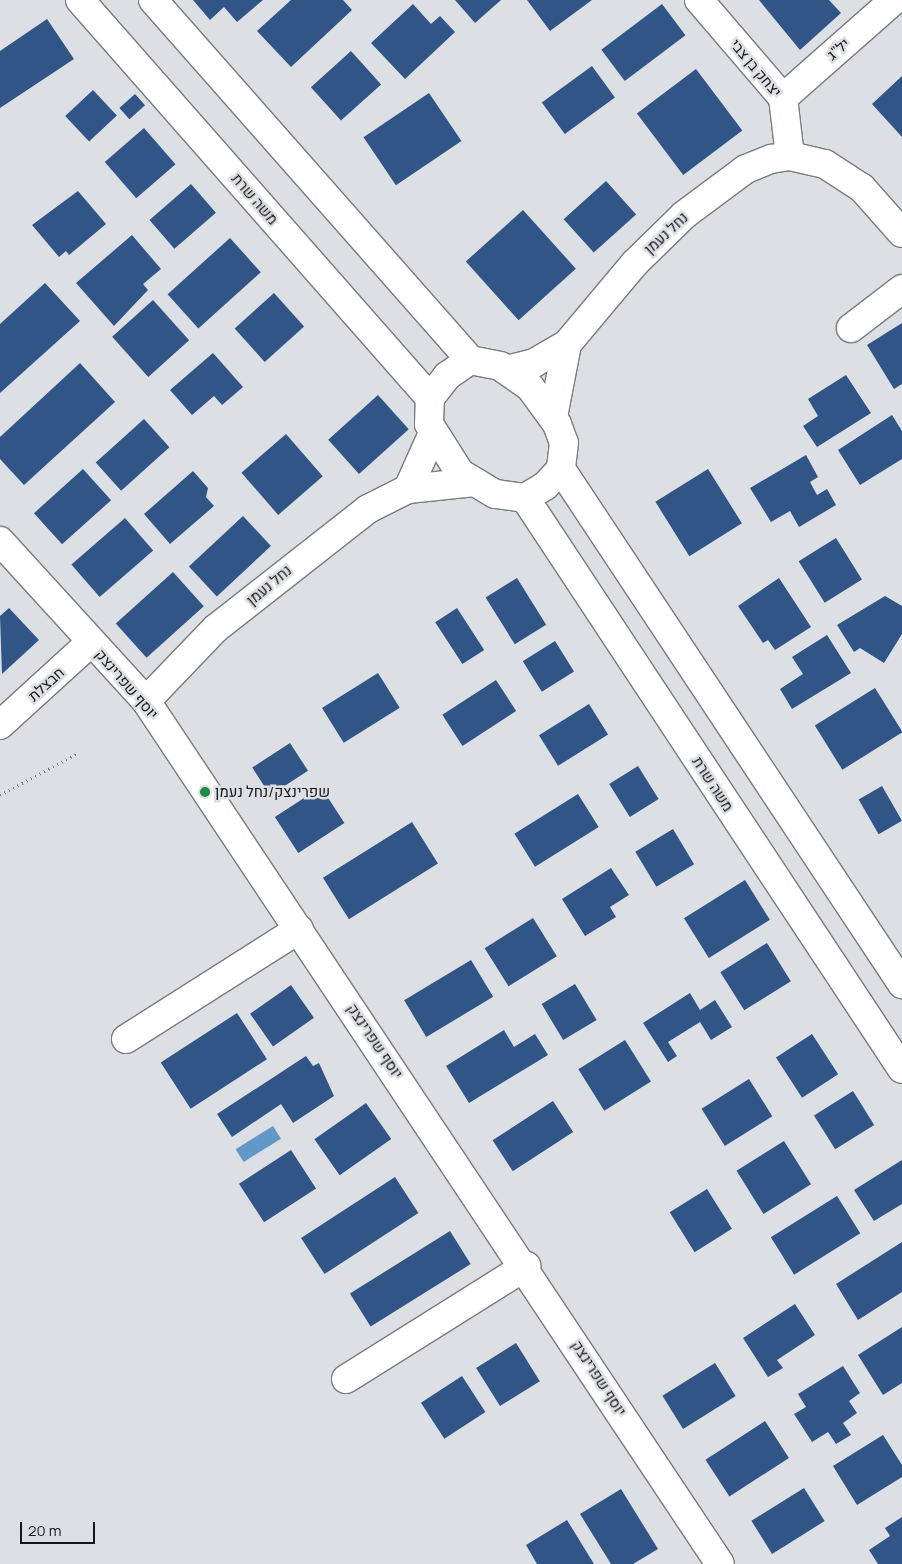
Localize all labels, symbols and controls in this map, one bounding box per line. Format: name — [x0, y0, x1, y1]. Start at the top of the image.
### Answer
street label: יל"ג — [823, 34, 853, 64]
street label: יצחק בן צבי — [727, 35, 785, 101]
street label: משה שרת — [228, 170, 282, 228]
street label: נחל נעמן — [640, 208, 692, 258]
street label: נחל נעמן — [243, 561, 295, 609]
street label: יוסף שפרינצק — [92, 645, 162, 723]
street label: חבצלת — [24, 663, 68, 705]
street label: משה שרת — [689, 753, 737, 815]
place label: שפרינצק/נחל נעמן — [215, 783, 330, 801]
marker: שפרינצק/נחל נעמן — [199, 786, 211, 798]
street label: יוסף שפרינצק — [343, 1000, 407, 1082]
street label: יוסף שפרינצק — [568, 1337, 630, 1419]
scale bar — [22, 1512, 98, 1544]
text: 20 m — [28, 1520, 61, 1541]

